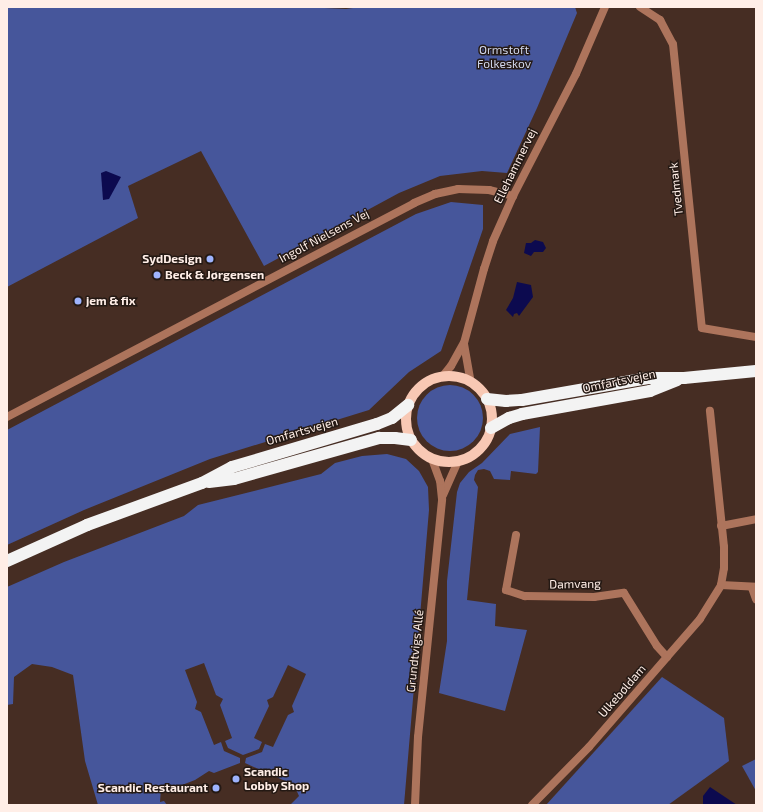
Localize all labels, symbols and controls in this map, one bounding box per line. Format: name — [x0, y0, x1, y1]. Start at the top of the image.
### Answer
park label: Ormstoft Folkeskov — [477, 43, 531, 71]
street label: Ellehammervej — [491, 126, 539, 206]
street label: Tvedmark — [666, 162, 686, 216]
street label: Ingolf Nielsens Vej — [276, 206, 372, 266]
place label: SydDesign — [142, 252, 202, 266]
marker: SydDesign — [205, 254, 215, 264]
place label: Beck & Jørgensen — [165, 268, 265, 282]
marker: Beck & Jørgensen — [152, 270, 162, 280]
place label: jem & fix — [86, 294, 136, 308]
marker: jem & fix — [73, 296, 83, 306]
street label: Omfartsvejen — [581, 366, 657, 396]
street label: Omfartsvejen — [264, 414, 340, 448]
street label: Damvang — [549, 576, 601, 592]
street label: Grundtvigs Allé — [403, 609, 427, 693]
street label: Ulkebøldam — [595, 662, 649, 720]
place label: Scandic Lobby Shop — [244, 765, 310, 793]
marker: Scandic Lobby Shop — [231, 774, 241, 784]
place label: Scandic Restaurant — [98, 781, 208, 795]
marker: Scandic Restaurant — [211, 783, 221, 793]

